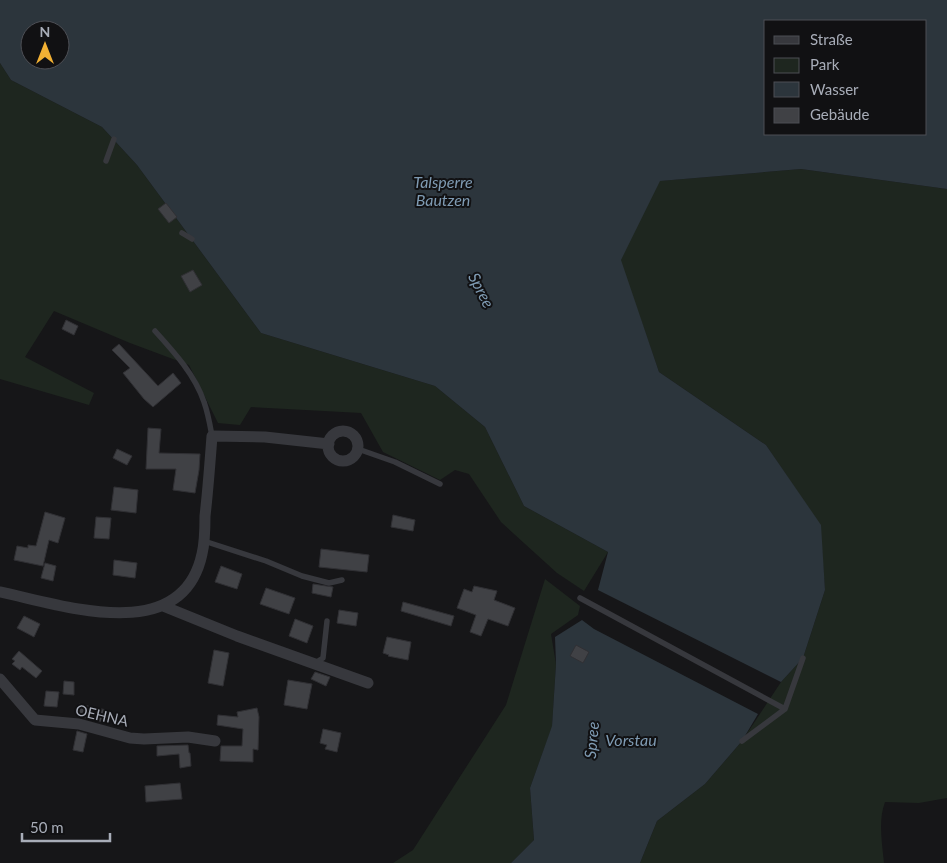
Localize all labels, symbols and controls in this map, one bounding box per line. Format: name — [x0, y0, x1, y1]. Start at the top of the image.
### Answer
north arrow — [20, 20, 70, 70]
legend — [764, 20, 927, 135]
text: N — [40, 23, 50, 40]
text: Straße — [810, 30, 853, 48]
text: Park — [810, 55, 840, 73]
text: Wasser — [810, 80, 859, 98]
text: Gebäude — [810, 105, 869, 123]
water label: Talsperre Bautzen — [413, 172, 473, 209]
water label: Spree — [465, 269, 499, 311]
street label: OEHNA — [74, 700, 131, 730]
water label: Spree — [580, 720, 602, 759]
water label: Vorstau — [605, 730, 657, 749]
scale bar — [22, 810, 110, 842]
text: 50 m — [30, 818, 64, 836]

